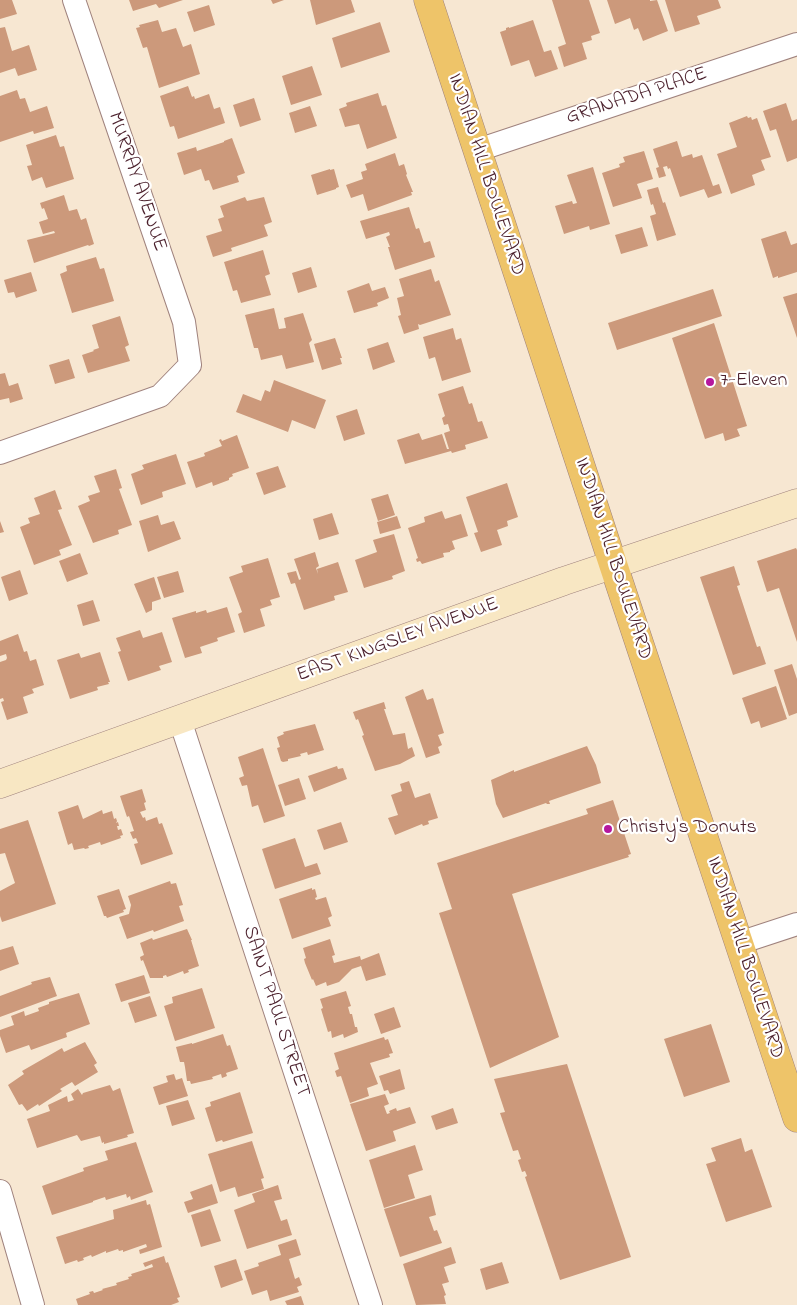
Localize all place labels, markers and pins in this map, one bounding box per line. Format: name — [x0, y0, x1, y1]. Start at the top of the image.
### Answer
place label: 7-Eleven — [720, 370, 787, 394]
marker: 7-Eleven — [704, 376, 716, 388]
place label: Christy's Donuts — [618, 817, 757, 841]
marker: Christy's Donuts — [602, 823, 614, 835]

